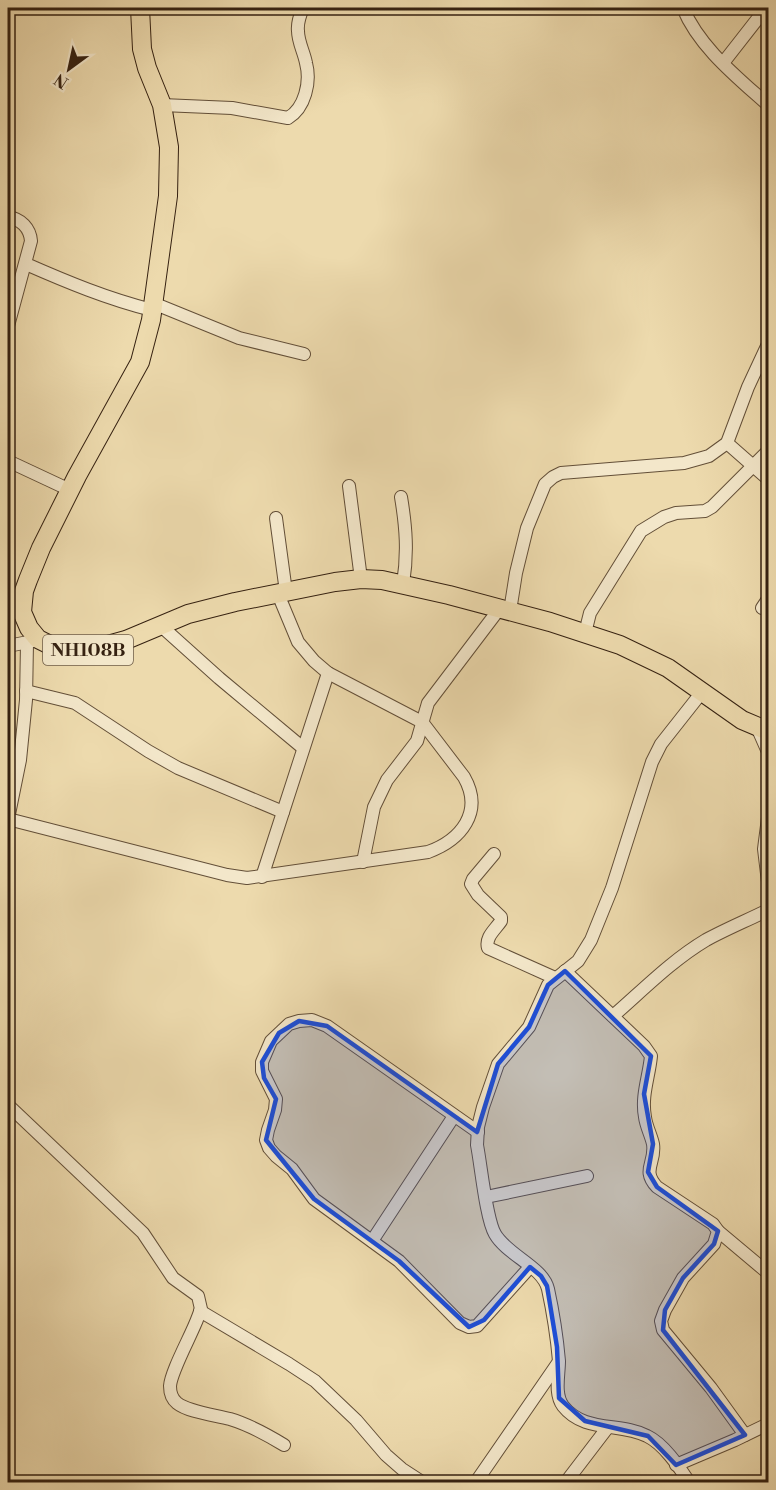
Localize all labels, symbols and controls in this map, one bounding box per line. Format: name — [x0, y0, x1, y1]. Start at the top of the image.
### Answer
north arrow — [39, 39, 99, 99]
text: N — [50, 69, 72, 93]
road number: NH108B — [43, 635, 133, 665]

